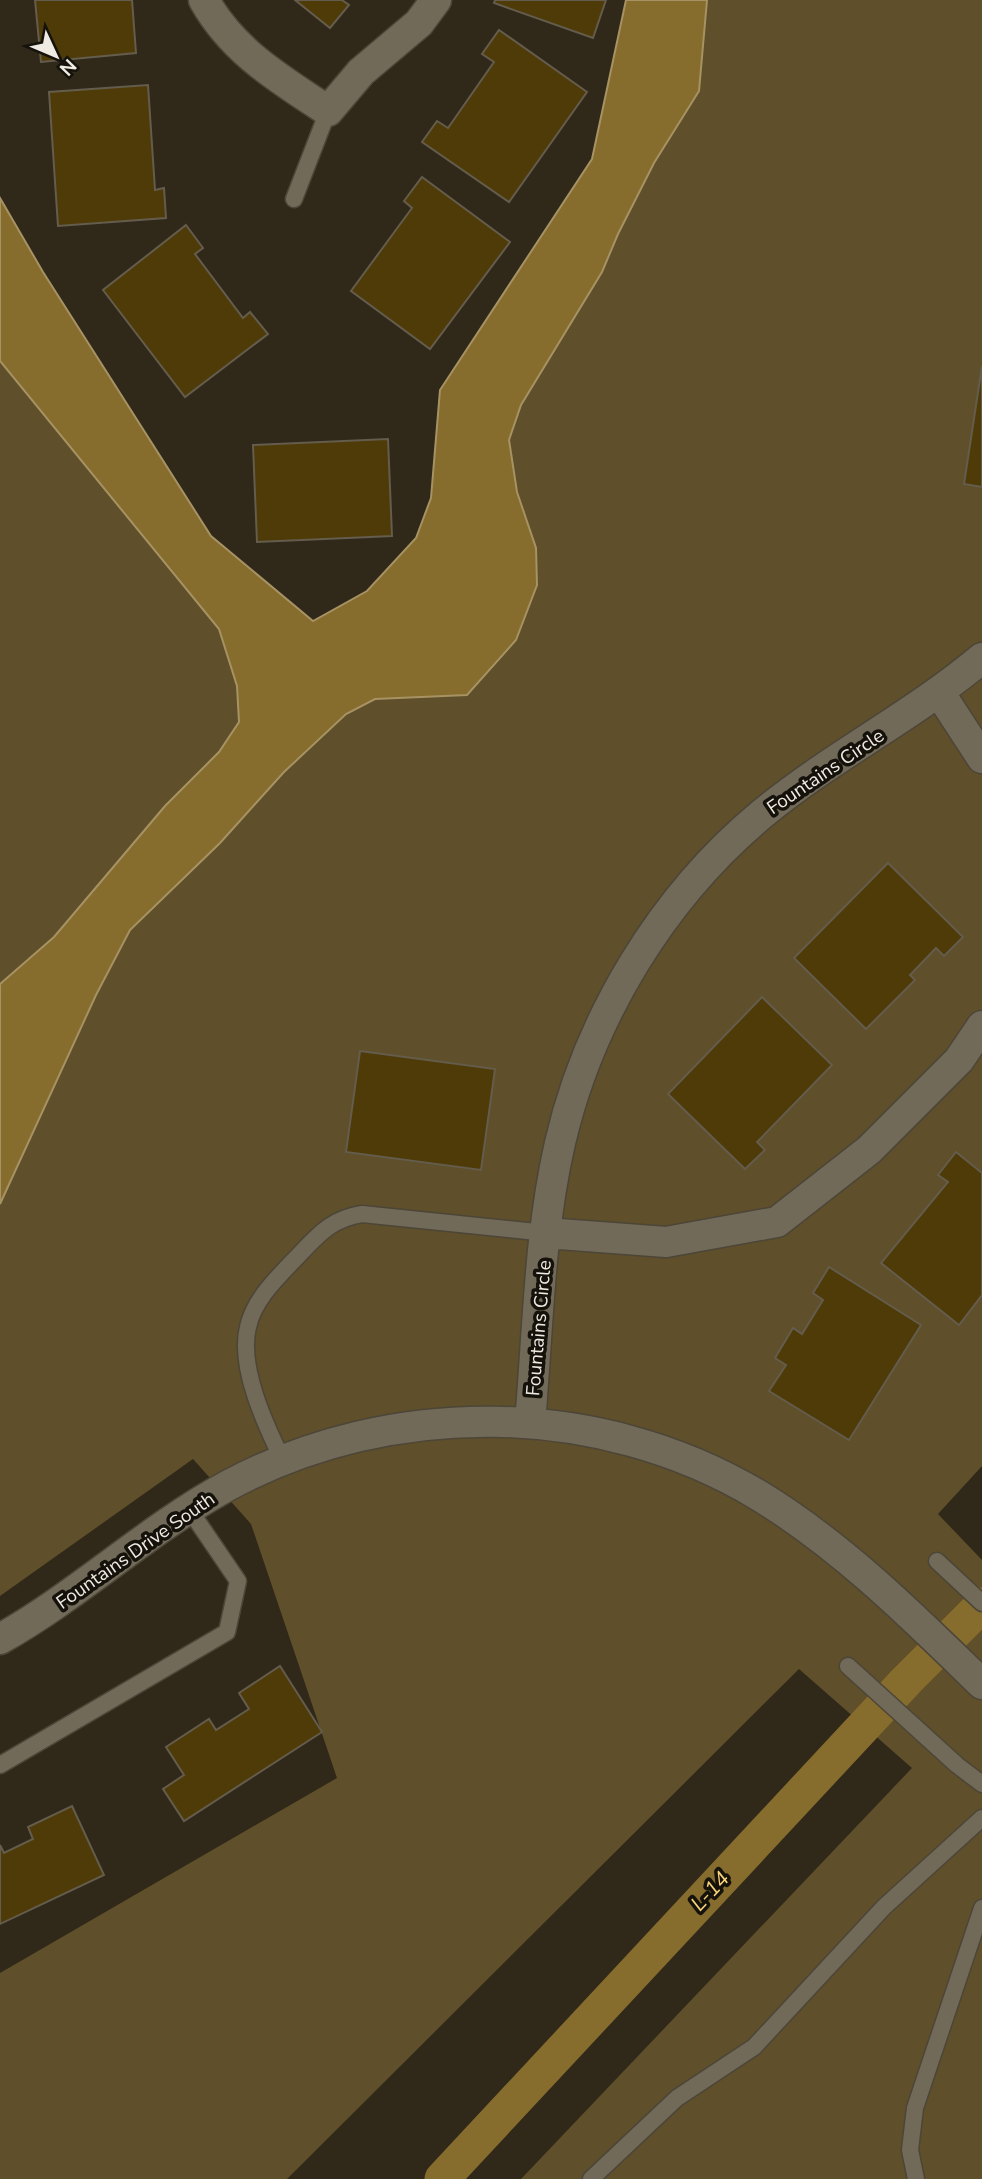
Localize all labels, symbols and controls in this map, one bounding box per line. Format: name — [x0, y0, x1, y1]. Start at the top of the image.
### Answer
north arrow — [21, 21, 91, 91]
text: N — [53, 53, 82, 81]
street label: Fountains Circle — [762, 723, 889, 821]
street label: Fountains Circle — [520, 1259, 558, 1397]
street label: Fountains Drive South — [51, 1486, 220, 1615]
water label: L-14 — [685, 1865, 735, 1917]

